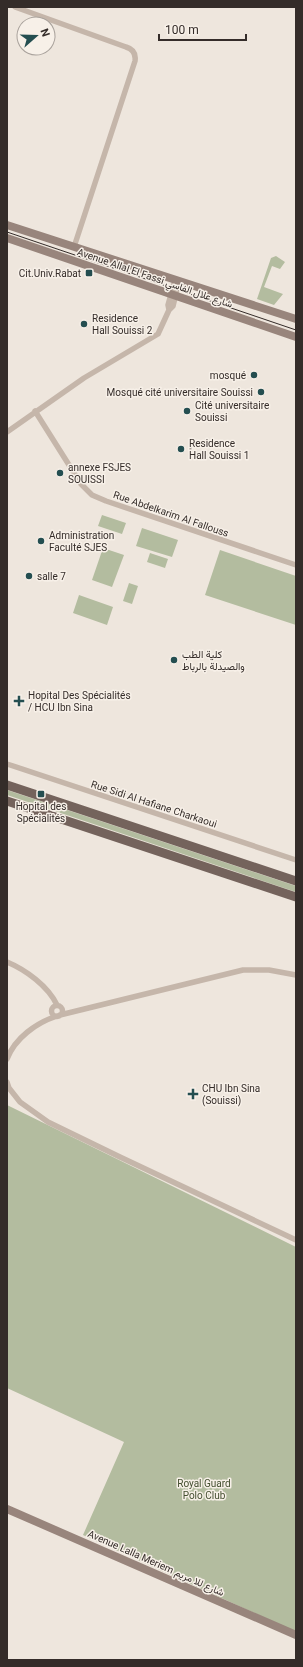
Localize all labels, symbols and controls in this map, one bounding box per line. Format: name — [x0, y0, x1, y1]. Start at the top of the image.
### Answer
north arrow — [16, 16, 56, 56]
scale bar — [159, 16, 246, 42]
text: 100 m — [165, 23, 199, 37]
text: N — [37, 27, 52, 39]
street label: Avenue Allal El Fassi شارع علال الفاسي — [75, 246, 234, 313]
place label: Cit.Univ.Rabat — [19, 268, 81, 279]
marker: Cit.Univ.Rabat — [84, 268, 94, 278]
place label: Residence Hall Souissi 2 — [92, 313, 153, 336]
marker: Residence Hall Souissi 2 — [79, 319, 89, 329]
place label: mosqué — [210, 370, 246, 381]
marker: mosqué — [249, 370, 259, 380]
place label: Mosqué cité universitaire Souissi — [107, 387, 253, 398]
marker: Mosqué cité universitaire Souissi — [256, 387, 266, 397]
place label: Cité universitaire Souissi — [195, 400, 269, 423]
marker: Cité universitaire Souissi — [182, 406, 192, 416]
place label: ٍResidence Hall Souissi 1 — [189, 438, 249, 461]
marker: ٍResidence Hall Souissi 1 — [176, 444, 186, 454]
place label: annexe FSJES SOUISSI — [68, 462, 131, 485]
marker: annexe FSJES SOUISSI — [55, 468, 65, 478]
street label: Rue Abdelkarim Al Fallouss — [112, 489, 230, 539]
place label: Administration Faculté SJES — [49, 530, 114, 553]
marker: Administration Faculté SJES — [36, 536, 46, 546]
marker: salle 7 — [24, 571, 34, 581]
place label: salle 7 — [37, 571, 66, 582]
place label: كلية الطب والصيدلة بالرباط — [182, 649, 245, 673]
marker: كلية الطب والصيدلة بالرباط — [169, 655, 179, 665]
place label: Hopital Des Spécialités / HCU Ibn Sina — [28, 690, 131, 713]
marker: Hopital Des Spécialités / HCU Ibn Sina — [13, 695, 25, 707]
street label: Rue Sidi Al Hafiane Charkaoui — [90, 778, 218, 830]
marker: Hopital des Spécialités — [36, 789, 46, 799]
place label: Hopital des Spécialités — [16, 801, 66, 824]
place label: CHU Ibn Sina (Souissi) — [202, 1083, 260, 1107]
marker: CHU Ibn Sina (Souissi) — [187, 1088, 199, 1100]
park label: Royal Guard Polo Club — [177, 1478, 231, 1501]
street label: Avenue Lalla Meriem شارع للا مريم — [86, 1528, 226, 1599]

